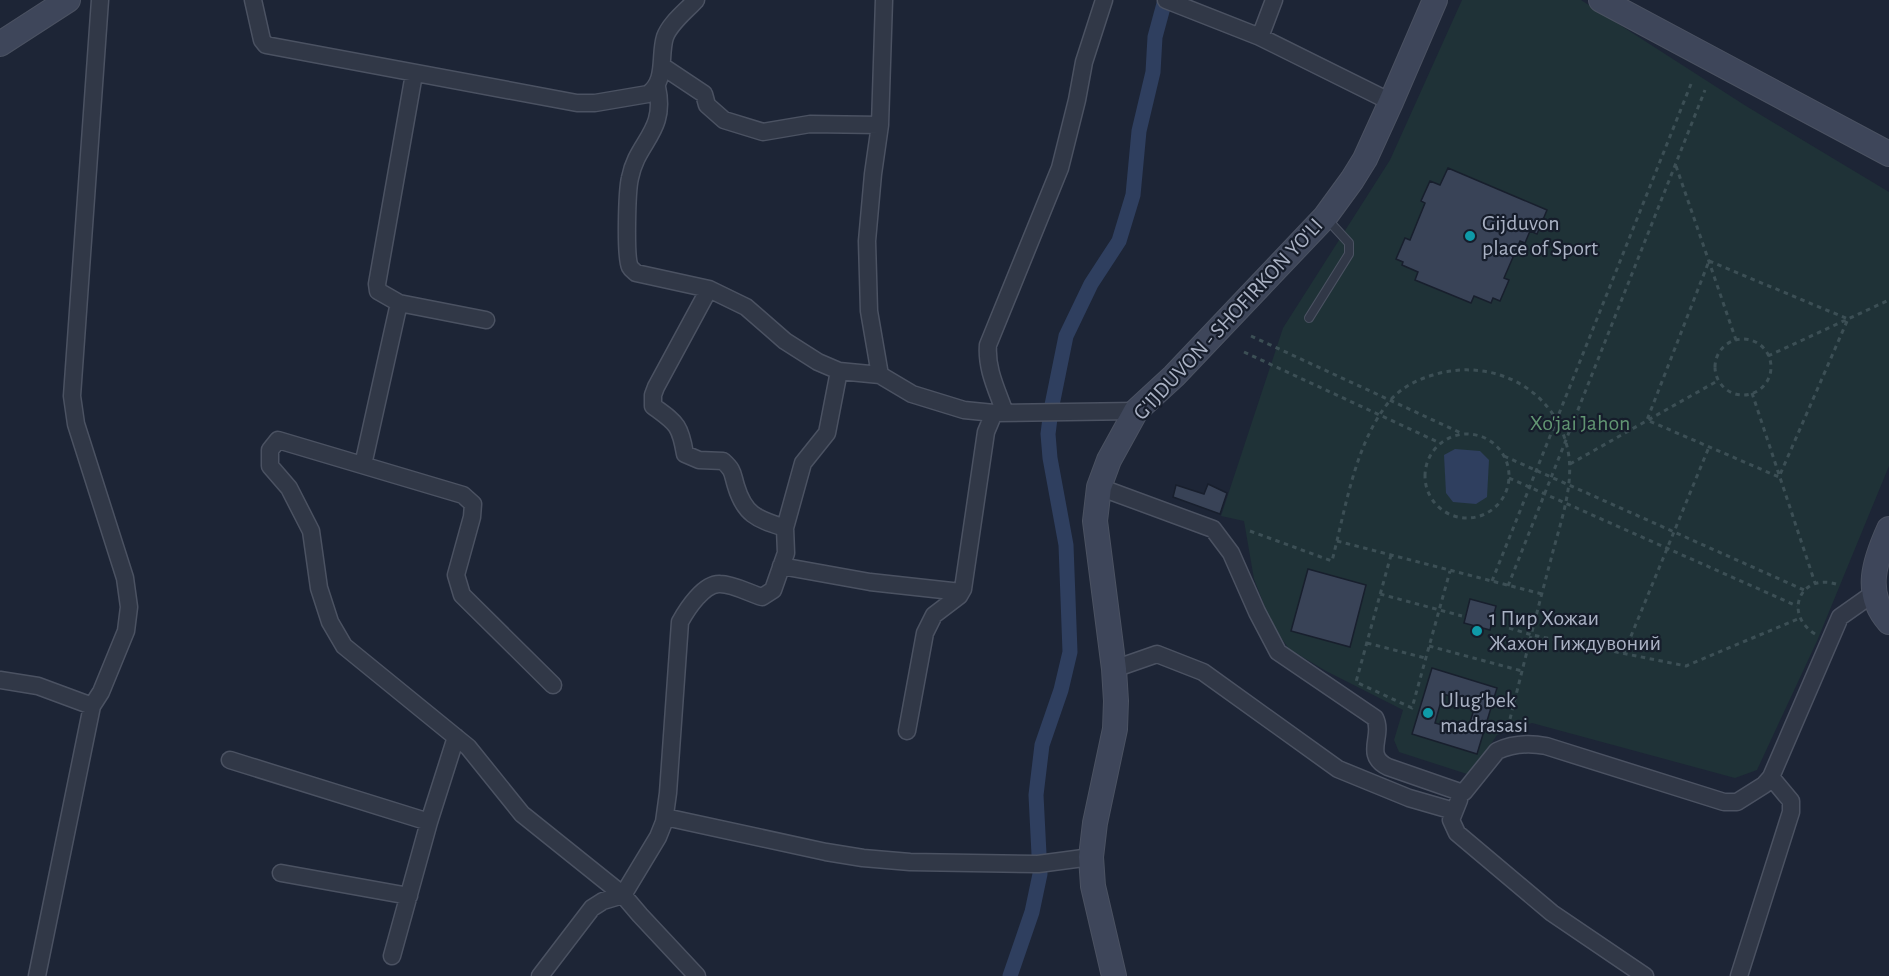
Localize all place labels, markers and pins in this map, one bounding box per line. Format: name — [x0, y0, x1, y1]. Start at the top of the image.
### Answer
place label: Gijduvon place of Sport — [1482, 212, 1598, 259]
marker: Gijduvon place of Sport — [1463, 229, 1477, 243]
place label: 1 Пир Хожаи Жахон Гиждувоний — [1489, 607, 1661, 654]
marker: 1 Пир Хожаи Жахон Гиждувоний — [1470, 624, 1484, 638]
place label: Ulug'bek madrasasi — [1440, 689, 1528, 736]
marker: Ulug'bek madrasasi — [1421, 706, 1435, 720]

